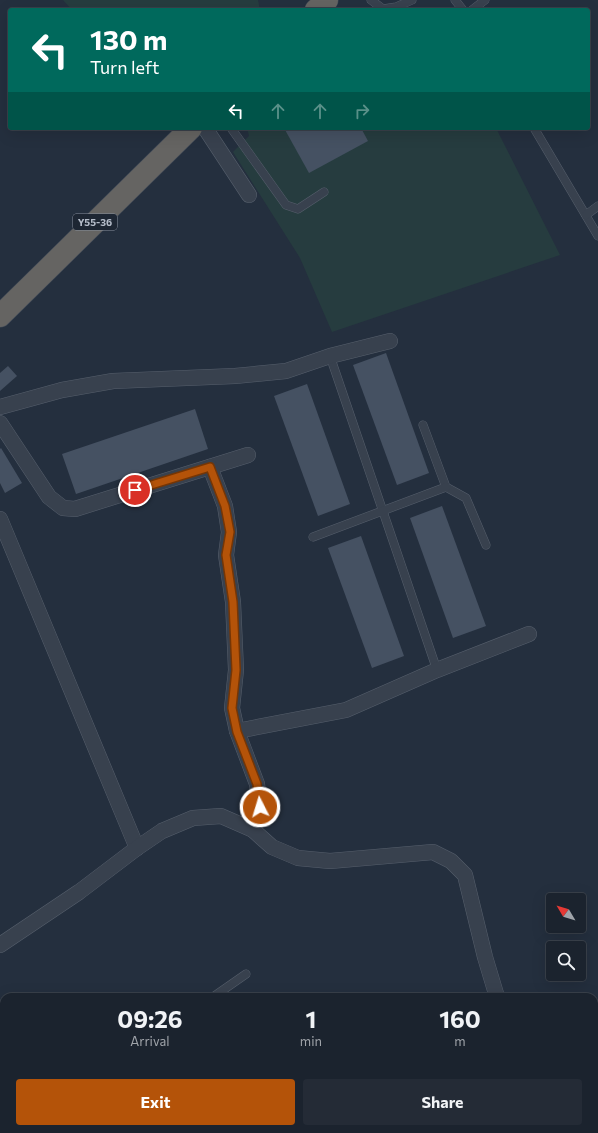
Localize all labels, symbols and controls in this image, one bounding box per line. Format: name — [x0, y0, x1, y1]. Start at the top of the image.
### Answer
text: 130 m — [90, 22, 167, 56]
icon: left — [24, 24, 76, 76]
text: Turn left — [90, 56, 159, 78]
icon: left — [225, 100, 247, 122]
icon: ahead — [267, 100, 289, 122]
icon: ahead — [309, 100, 331, 122]
icon: right — [351, 100, 373, 122]
road number: Y55-36 — [73, 214, 117, 230]
pin — [118, 473, 152, 507]
icon: arrive — [124, 479, 146, 501]
position arrow — [239, 786, 281, 828]
north arrow — [546, 893, 586, 933]
map controls — [546, 893, 586, 981]
button: search — [546, 941, 586, 981]
text: 09:26 — [117, 1004, 183, 1033]
text: 1 — [305, 1004, 316, 1033]
text: 160 — [439, 1004, 481, 1033]
text: Arrival — [130, 1033, 170, 1049]
text: min — [300, 1033, 322, 1049]
text: m — [454, 1033, 466, 1049]
button: Exit — [16, 1079, 295, 1125]
button: Share — [303, 1079, 582, 1125]

